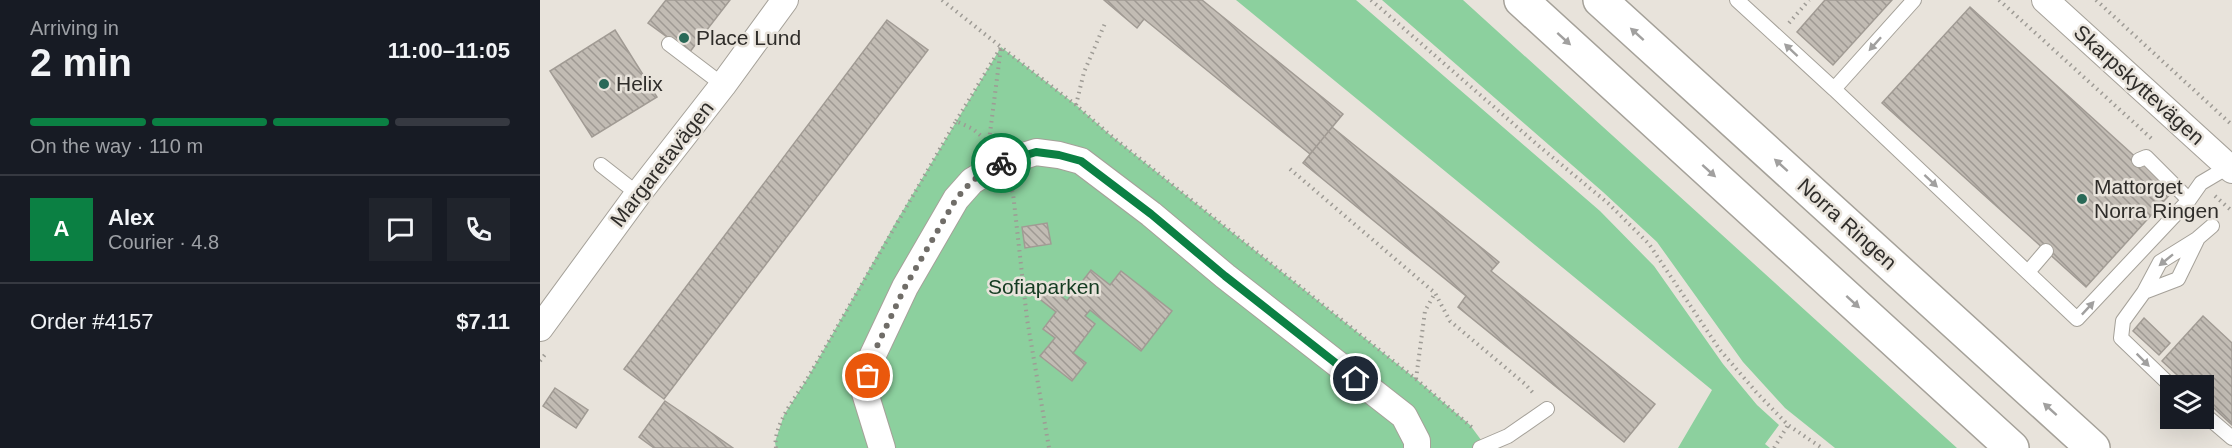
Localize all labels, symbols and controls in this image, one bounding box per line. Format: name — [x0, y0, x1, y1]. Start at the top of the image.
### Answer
text: Arriving in — [30, 17, 119, 39]
street label: Skarpskyttevägen — [2070, 20, 2209, 149]
place label: Place Lund — [696, 26, 801, 49]
one-way arrow — [1630, 28, 1645, 41]
marker: Place Lund — [677, 31, 691, 45]
one-way arrow — [1557, 32, 1572, 46]
one-way arrow — [1868, 36, 1882, 51]
text: 11:00–11:05 — [388, 38, 510, 63]
text: 2 min — [30, 41, 132, 84]
one-way arrow — [1784, 43, 1798, 57]
place label: Helix — [616, 72, 663, 95]
marker: Helix — [597, 77, 611, 91]
street label: Margaretavägen — [605, 96, 718, 231]
courier — [971, 133, 1031, 193]
text: On the way · 110 m — [30, 135, 203, 157]
icon: bike — [985, 147, 1018, 180]
one-way arrow — [1774, 158, 1789, 172]
one-way arrow — [1701, 163, 1715, 177]
street label: Norra Ringen — [1793, 173, 1901, 274]
one-way arrow — [1924, 174, 1939, 188]
place label: Mattorget Norra Ringen — [2094, 175, 2219, 222]
marker: Mattorget Norra Ringen — [2075, 192, 2089, 206]
button: chat — [369, 198, 432, 261]
button: phone — [447, 198, 510, 261]
text: Alex — [108, 205, 154, 230]
text: A — [54, 216, 69, 241]
text: Courier · 4.8 — [108, 231, 219, 253]
one-way arrow — [2158, 253, 2174, 266]
park label: Sofiaparken — [988, 275, 1100, 298]
one-way arrow — [1845, 295, 1860, 308]
one-way arrow — [2080, 301, 2094, 315]
text: Order #4157 — [30, 309, 154, 334]
text: $7.11 — [456, 309, 510, 334]
pin — [842, 350, 893, 401]
one-way arrow — [2135, 352, 2149, 366]
pin — [1330, 353, 1381, 404]
icon: bag — [851, 359, 884, 392]
icon: home — [1339, 362, 1372, 395]
map controls — [2160, 375, 2214, 429]
button: layers — [2160, 375, 2214, 429]
one-way arrow — [2043, 403, 2058, 416]

